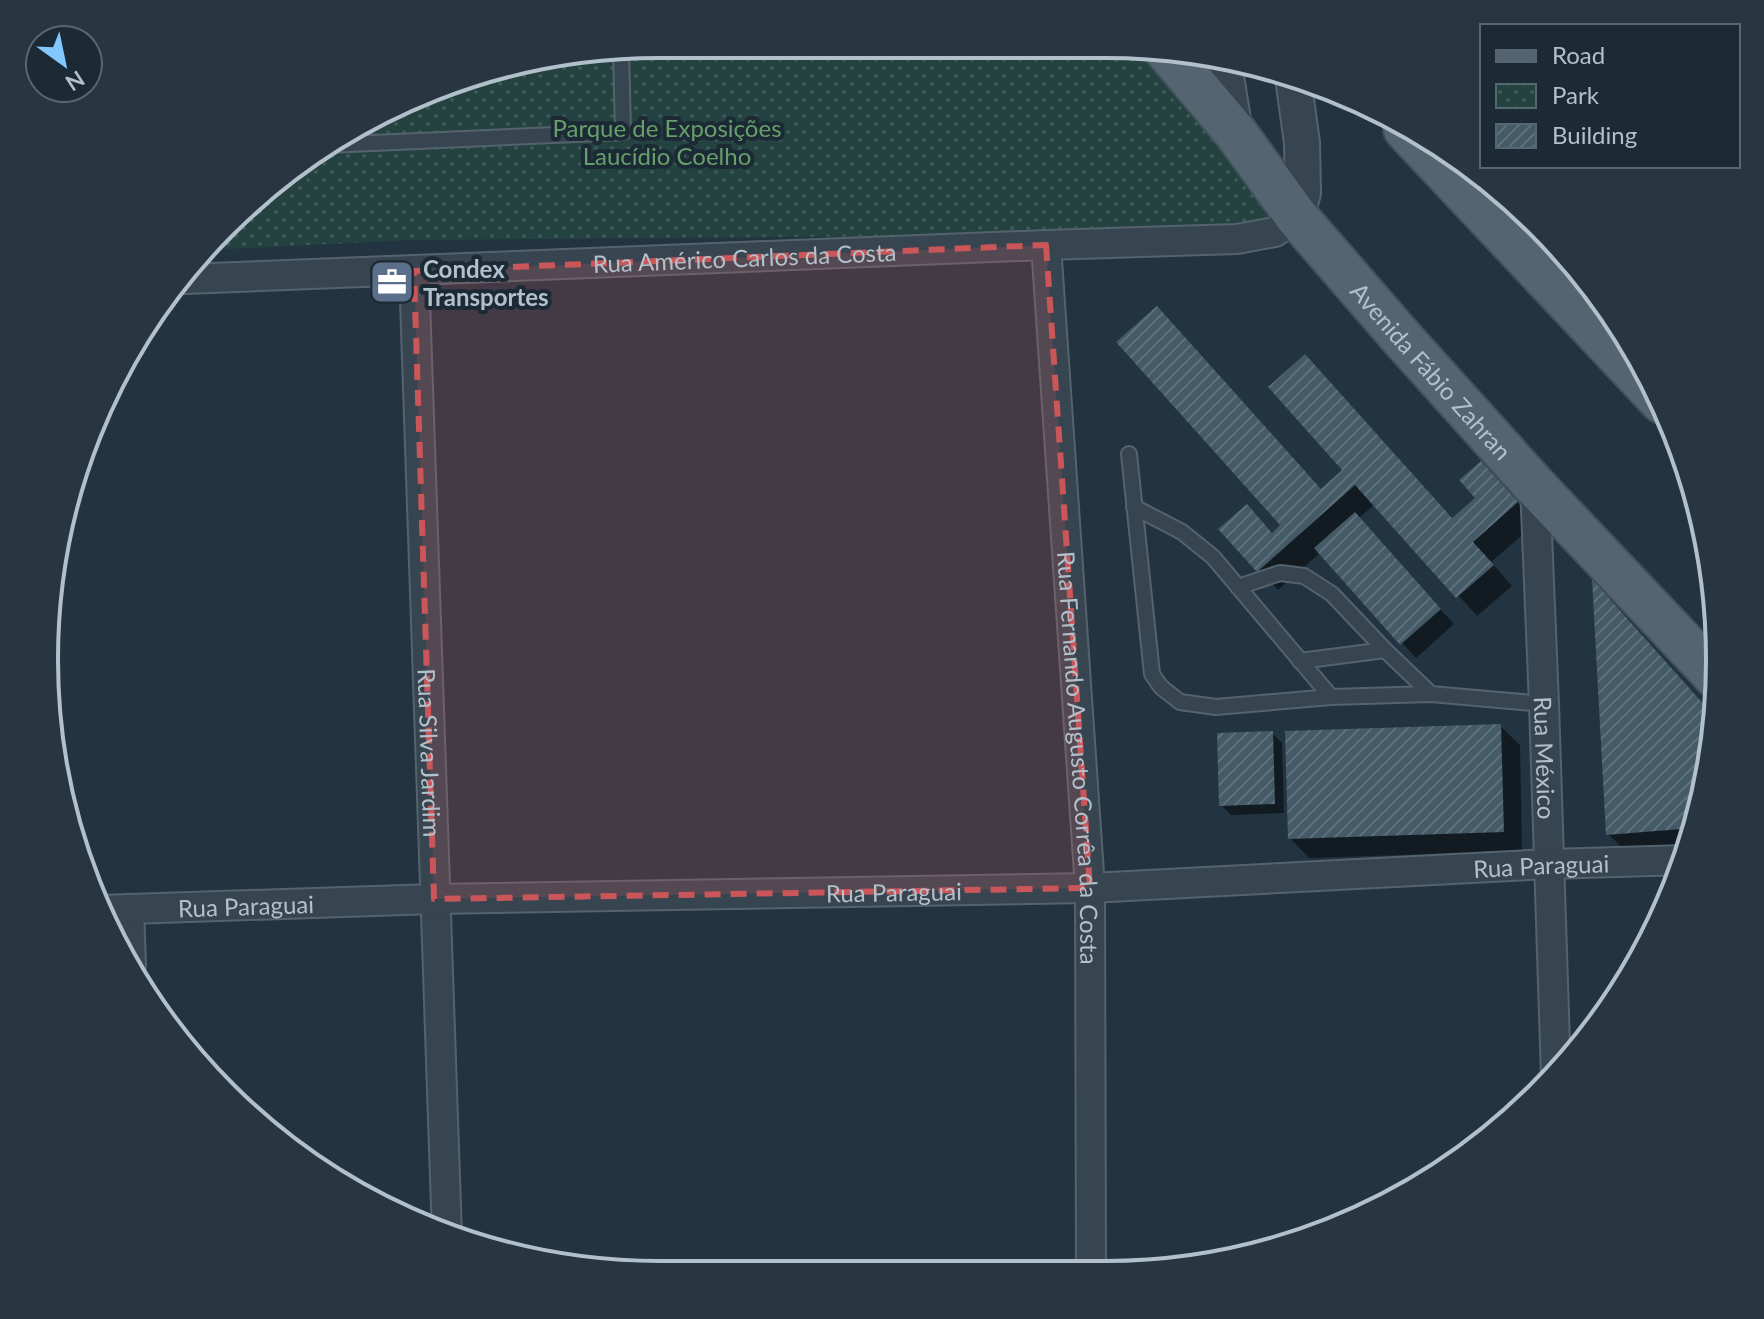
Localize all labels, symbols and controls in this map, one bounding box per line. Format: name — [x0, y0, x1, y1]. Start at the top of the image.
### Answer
north arrow — [24, 24, 104, 104]
legend — [1480, 24, 1740, 168]
text: Road — [1552, 40, 1605, 69]
text: N — [61, 65, 90, 97]
text: Park — [1552, 80, 1600, 109]
park label: Parque de Exposições Laucídio Coelho — [552, 113, 782, 170]
text: Building — [1552, 120, 1637, 149]
street label: Rua Américo Carlos da Costa — [592, 236, 897, 277]
place label: Condex Transportes — [423, 254, 549, 311]
office icon: Condex Transportes — [368, 258, 416, 306]
street label: Avenida Fábio Zahran — [1345, 276, 1518, 465]
street label: Rua Fernando Augusto Corrêa da Costa — [1052, 550, 1105, 965]
street label: Rua Silva Jardim — [413, 668, 448, 838]
street label: Rua México — [1529, 696, 1562, 820]
street label: Rua Paraguai — [1472, 848, 1610, 882]
street label: Rua Paraguai — [825, 876, 962, 907]
street label: Rua Paraguai — [177, 888, 314, 922]

